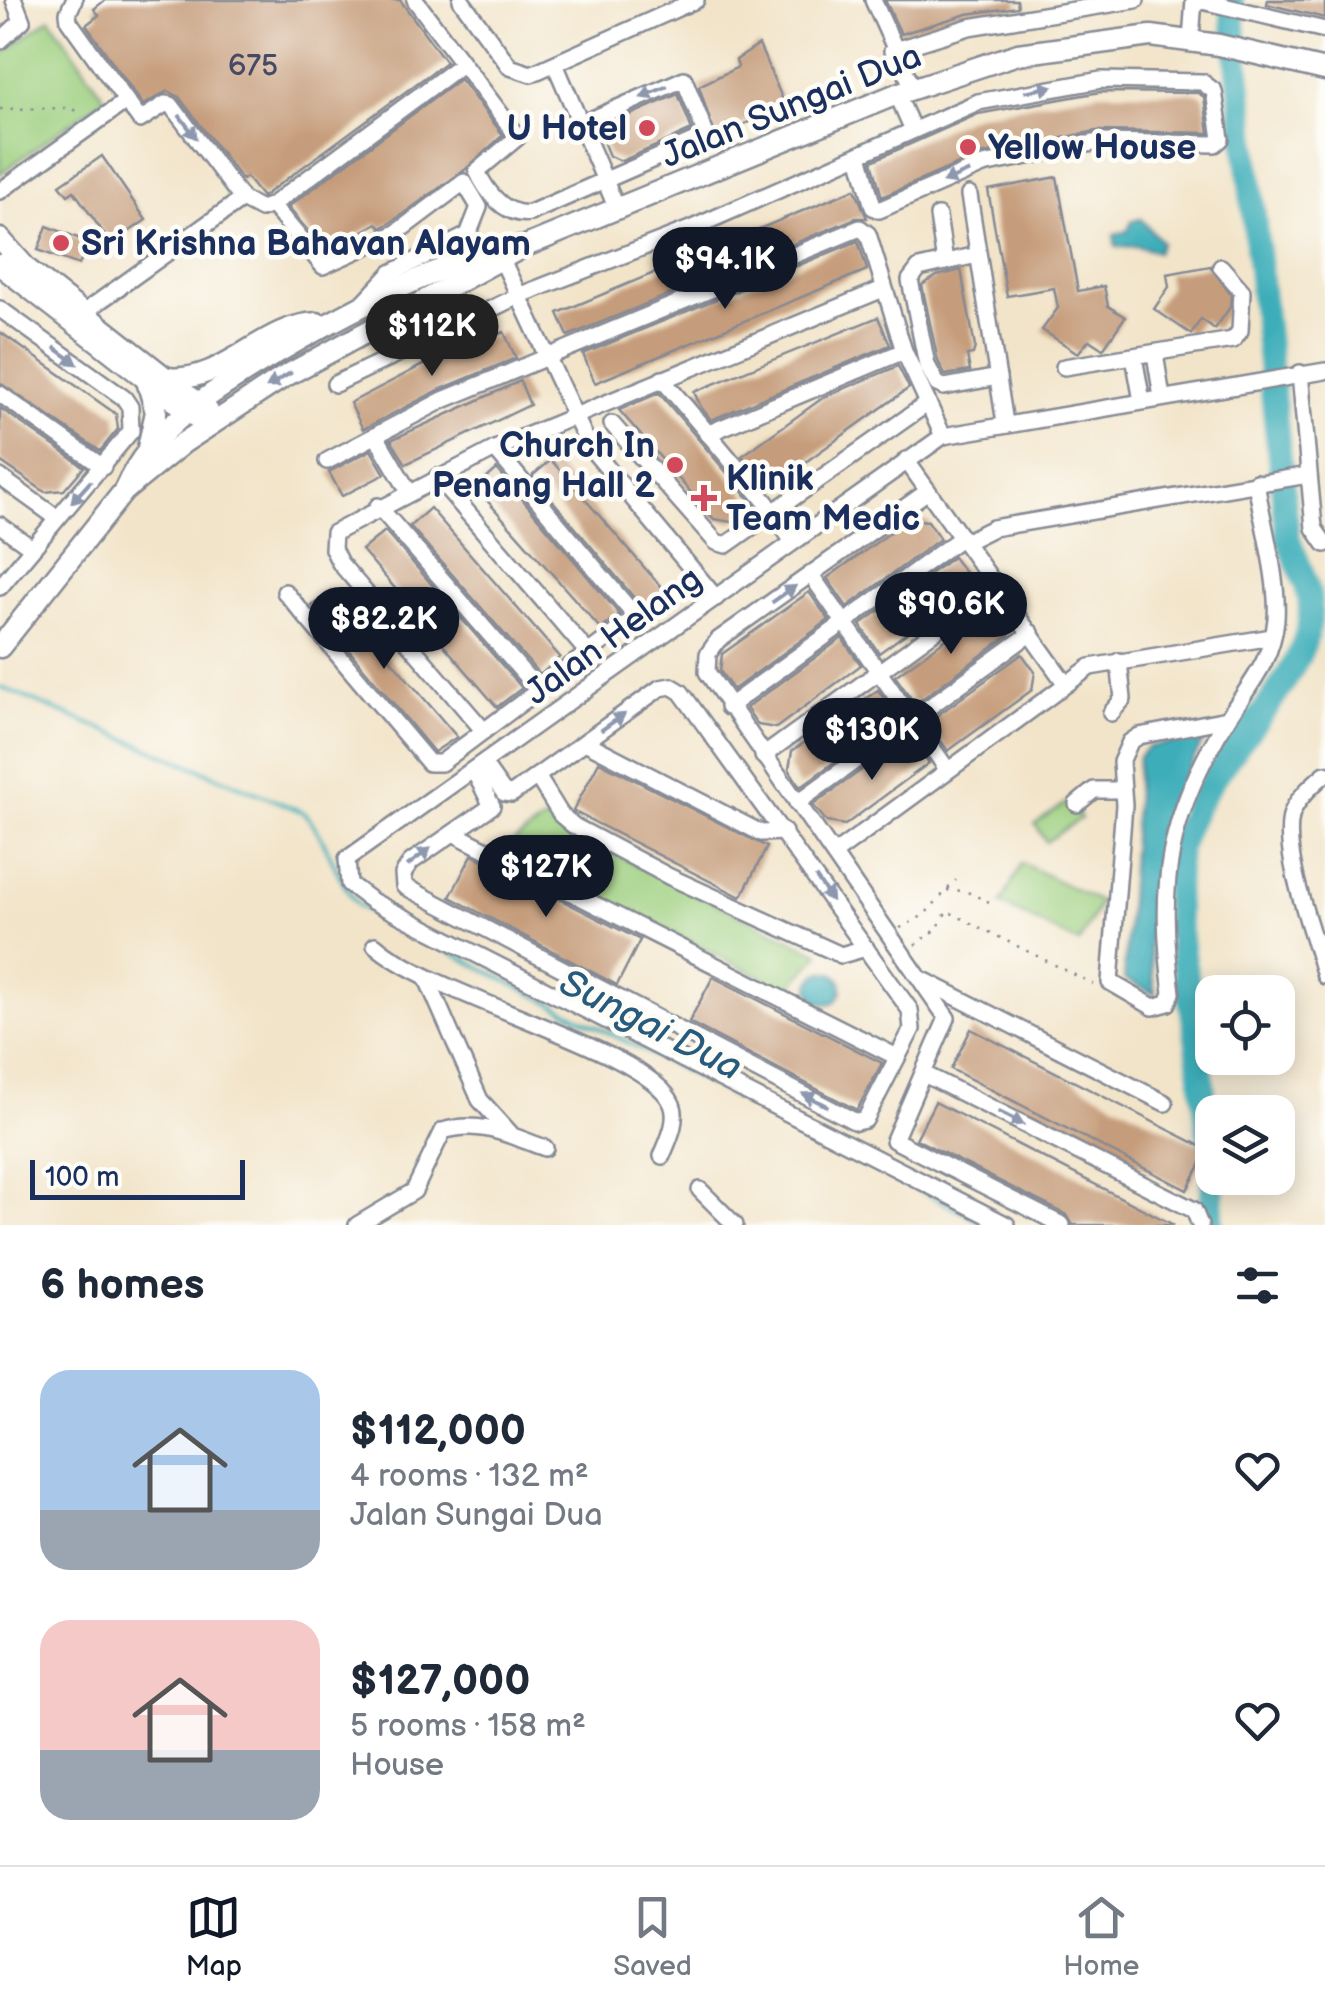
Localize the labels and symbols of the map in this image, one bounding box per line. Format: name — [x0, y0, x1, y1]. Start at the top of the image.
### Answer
street label: Jalan Sungai Dua — [655, 35, 928, 178]
house number: 675 — [228, 48, 278, 84]
one-way arrow — [1024, 81, 1055, 97]
one-way arrow — [640, 84, 669, 100]
place label: U Hotel — [507, 108, 627, 151]
one-way arrow — [177, 114, 198, 140]
marker: U Hotel — [636, 117, 658, 139]
place label: Yellow House — [988, 127, 1196, 170]
marker: Yellow House — [957, 136, 979, 158]
one-way arrow — [941, 169, 970, 185]
place label: Sri Krishna Bahavan Alayam — [81, 223, 531, 266]
pin: $94.1K — [644, 227, 806, 312]
marker: Sri Krishna Bahavan Alayam — [50, 232, 72, 254]
pin: $112K — [362, 294, 502, 379]
one-way arrow — [53, 346, 79, 366]
one-way arrow — [265, 371, 293, 388]
place label: Church In Penang Hall 2 — [432, 425, 655, 508]
marker: Church In Penang Hall 2 — [664, 454, 686, 476]
place label: Klinik Team Medic — [726, 458, 920, 541]
one-way arrow — [70, 479, 92, 504]
marker: Klinik Team Medic — [691, 485, 717, 511]
street label: Jalan Helang — [517, 558, 710, 715]
pin: $90.6K — [870, 572, 1032, 657]
one-way arrow — [770, 585, 797, 604]
pin: $82.2K — [303, 587, 465, 672]
pin: $130K — [802, 698, 942, 783]
one-way arrow — [600, 713, 626, 732]
pin: $127K — [476, 835, 616, 920]
one-way arrow — [406, 848, 432, 868]
one-way arrow — [814, 876, 833, 903]
water label: Sungai Dua — [551, 960, 749, 1091]
one-way arrow — [800, 1092, 829, 1109]
one-way arrow — [997, 1109, 1026, 1126]
scale bar — [30, 1155, 245, 1200]

